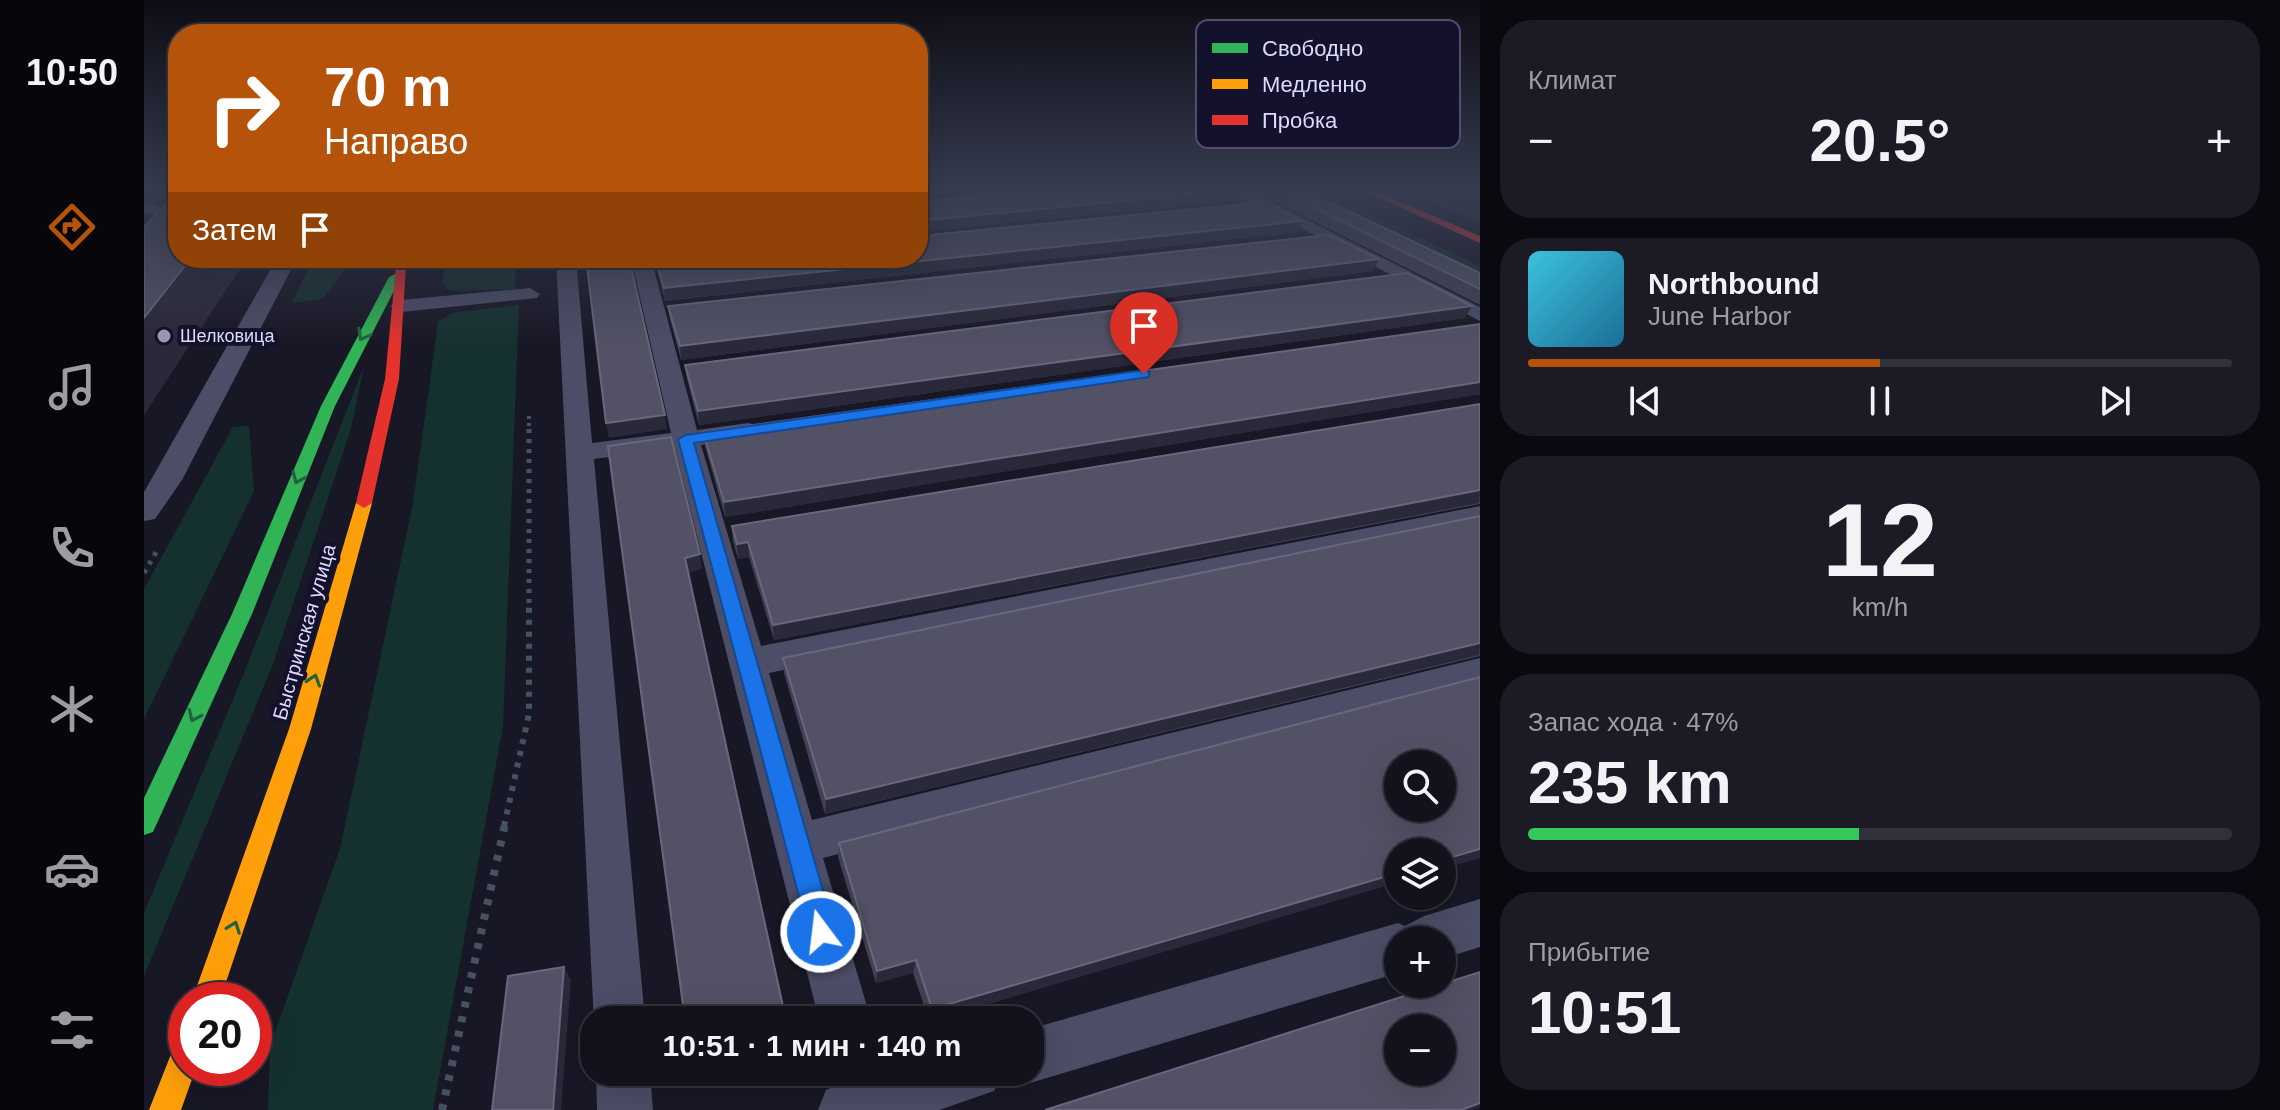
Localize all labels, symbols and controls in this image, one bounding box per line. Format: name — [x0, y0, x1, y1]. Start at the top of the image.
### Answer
legend — [1196, 20, 1460, 148]
text: Свободно — [1262, 36, 1363, 61]
text: 10:50 — [26, 52, 118, 93]
text: 70 m — [324, 55, 452, 118]
icon: right — [192, 56, 296, 160]
text: Климат — [1528, 65, 1617, 95]
text: Медленно — [1262, 72, 1367, 97]
text: 20.5° — [1810, 107, 1950, 174]
text: Пробка — [1262, 108, 1338, 133]
text: − — [1528, 116, 1554, 165]
text: + — [2206, 116, 2232, 165]
text: Направо — [324, 121, 468, 162]
icon: directions — [44, 199, 100, 255]
icon: arrive — [293, 208, 337, 252]
text: Затем — [192, 213, 277, 246]
text: Northbound — [1648, 267, 1820, 300]
pin — [1110, 292, 1178, 374]
text: June Harbor — [1648, 301, 1791, 331]
icon: arrive — [1122, 304, 1166, 348]
place label: Шелковица — [180, 326, 275, 346]
one-way arrow — [358, 326, 373, 341]
marker: Шелковица — [155, 327, 173, 345]
icon: music — [44, 359, 100, 415]
icon: previous — [1623, 379, 1667, 423]
icon: pause — [1858, 379, 1902, 423]
icon: next — [2093, 379, 2137, 423]
one-way arrow — [292, 470, 308, 484]
text: 12 — [1822, 482, 1938, 598]
icon: phone — [44, 520, 100, 576]
street label: Быстринская улица — [268, 541, 340, 722]
text: km/h — [1852, 592, 1908, 622]
one-way arrow — [305, 673, 321, 687]
icon: climate — [44, 681, 100, 737]
one-way arrow — [188, 707, 204, 722]
text: Запас хода · 47% — [1528, 707, 1738, 737]
text: 235 km — [1528, 749, 1732, 816]
map controls — [1384, 750, 1456, 1086]
button: search — [1384, 750, 1456, 822]
button: layers — [1384, 838, 1456, 910]
icon: car — [44, 841, 100, 897]
position arrow — [779, 890, 863, 974]
one-way arrow — [224, 921, 241, 935]
button: + — [1384, 926, 1456, 998]
text: Прибытие — [1528, 937, 1650, 967]
text: 10:51 — [1528, 979, 1681, 1046]
speed limit sign: 20 — [168, 982, 272, 1086]
icon: filters — [44, 1002, 100, 1058]
button: − — [1384, 1014, 1456, 1086]
text: 10:51 · 1 мин · 140 m — [663, 1029, 961, 1062]

